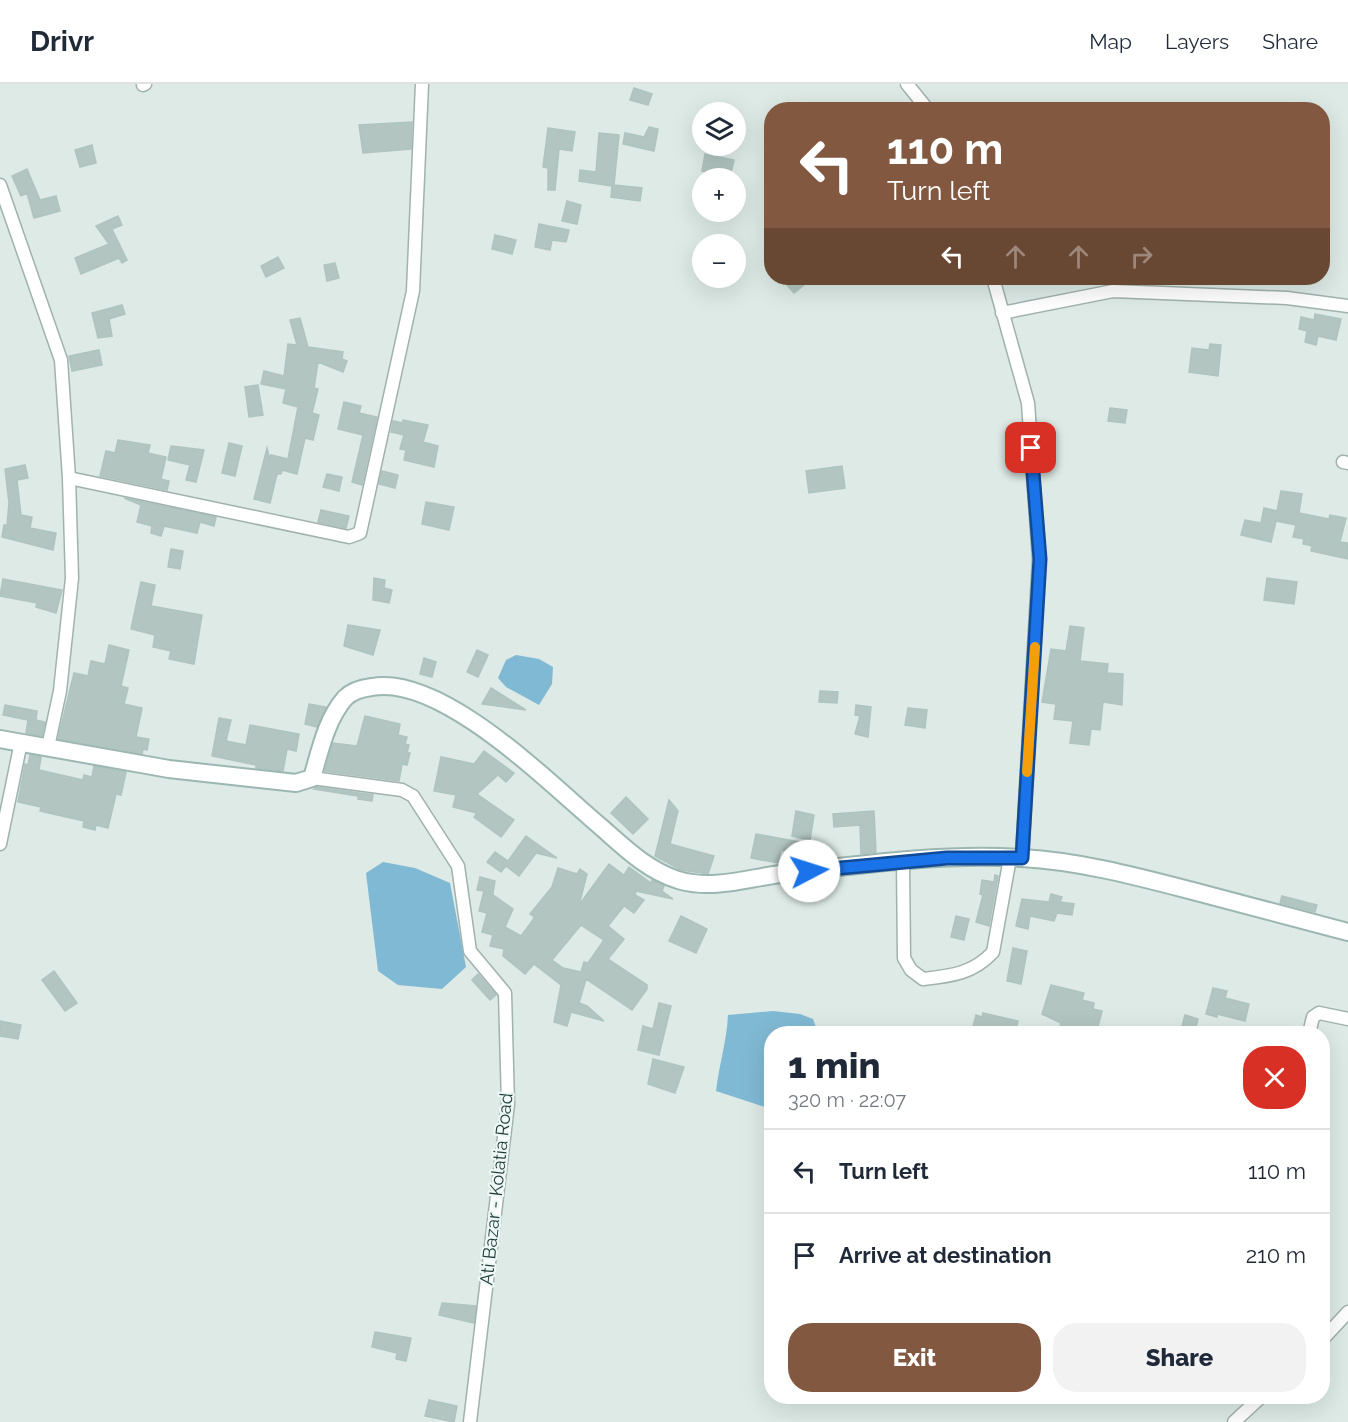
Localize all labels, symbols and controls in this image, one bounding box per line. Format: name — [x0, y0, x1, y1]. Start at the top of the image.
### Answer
text: Drivr — [30, 25, 94, 58]
text: Map — [1089, 29, 1132, 54]
text: Layers — [1165, 29, 1229, 54]
text: Share — [1262, 29, 1318, 54]
map controls — [692, 102, 746, 288]
button: layers — [692, 102, 746, 156]
text: 110 m — [887, 125, 1003, 174]
icon: left — [788, 126, 866, 204]
button: + — [692, 168, 746, 222]
text: Turn left — [887, 175, 990, 206]
button: − — [692, 234, 746, 288]
icon: left — [936, 240, 969, 273]
icon: ahead — [999, 240, 1032, 273]
icon: ahead — [1062, 240, 1095, 273]
icon: right — [1125, 240, 1158, 273]
pin — [1005, 422, 1056, 473]
icon: arrive — [1014, 431, 1047, 464]
position arrow — [777, 839, 841, 903]
text: 1 min — [788, 1044, 880, 1086]
button: close — [1243, 1046, 1306, 1109]
text: 320 m · 22:07 — [788, 1088, 906, 1112]
street label: Ati Bazar - Kolatia Road — [475, 1092, 517, 1286]
icon: left — [788, 1155, 821, 1188]
text: Turn left — [839, 1158, 929, 1184]
text: 110 m — [1248, 1158, 1306, 1184]
icon: arrive — [788, 1239, 821, 1272]
text: Arrive at destination — [839, 1242, 1052, 1268]
text: 210 m — [1246, 1242, 1306, 1268]
button: Exit — [788, 1323, 1041, 1392]
button: Share — [1053, 1323, 1306, 1392]

